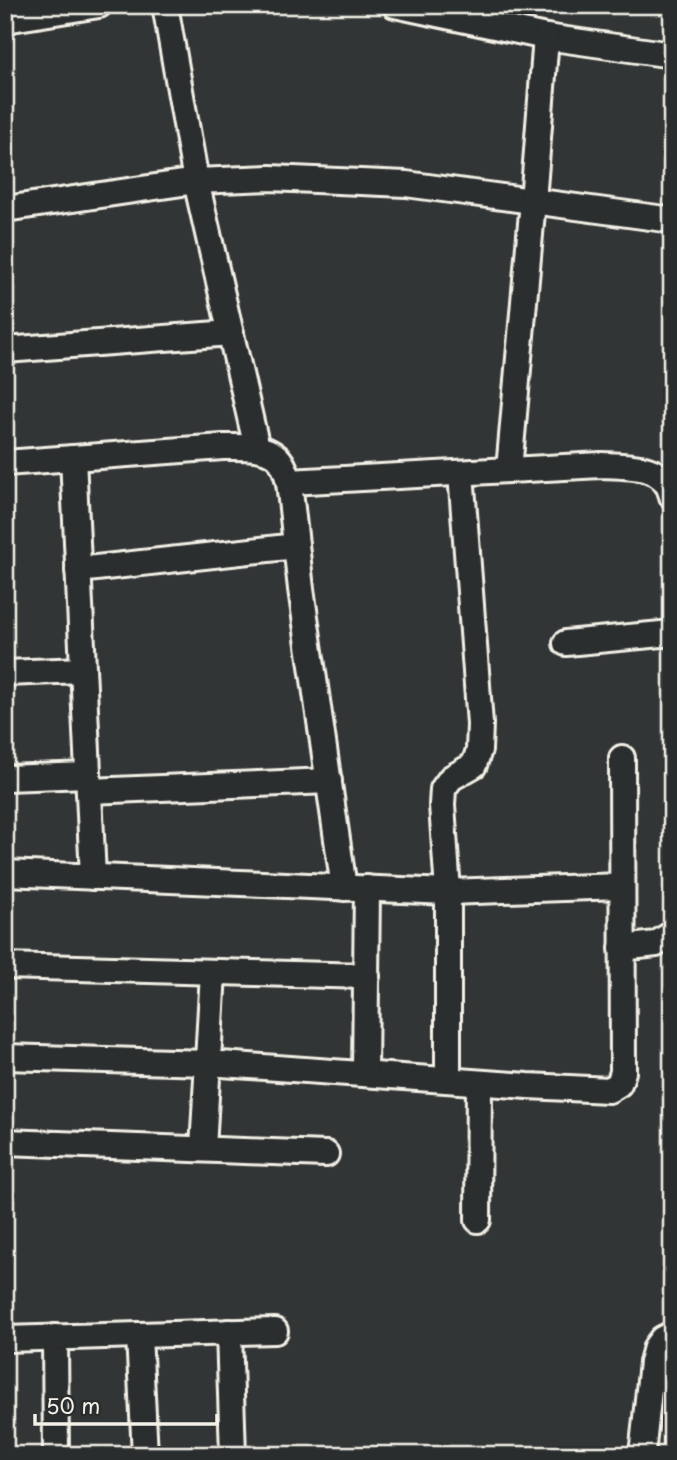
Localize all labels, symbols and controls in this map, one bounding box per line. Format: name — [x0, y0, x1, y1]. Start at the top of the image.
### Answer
scale bar — [35, 1383, 217, 1427]
text: 50 m — [46, 1389, 100, 1421]

